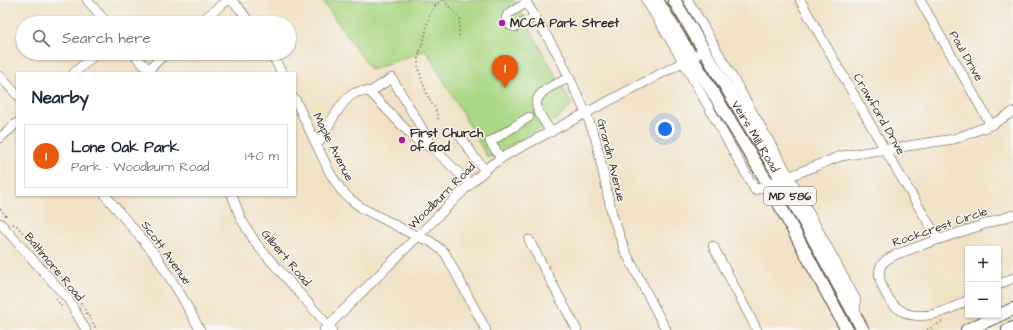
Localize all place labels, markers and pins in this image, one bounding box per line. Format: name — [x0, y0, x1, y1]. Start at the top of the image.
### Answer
place label: MCCA Park Street — [510, 15, 619, 32]
marker: MCCA Park Street — [497, 18, 507, 28]
pin: 1 — [492, 55, 518, 88]
place label: First Church of God — [410, 125, 484, 156]
marker: First Church of God — [397, 135, 407, 145]

